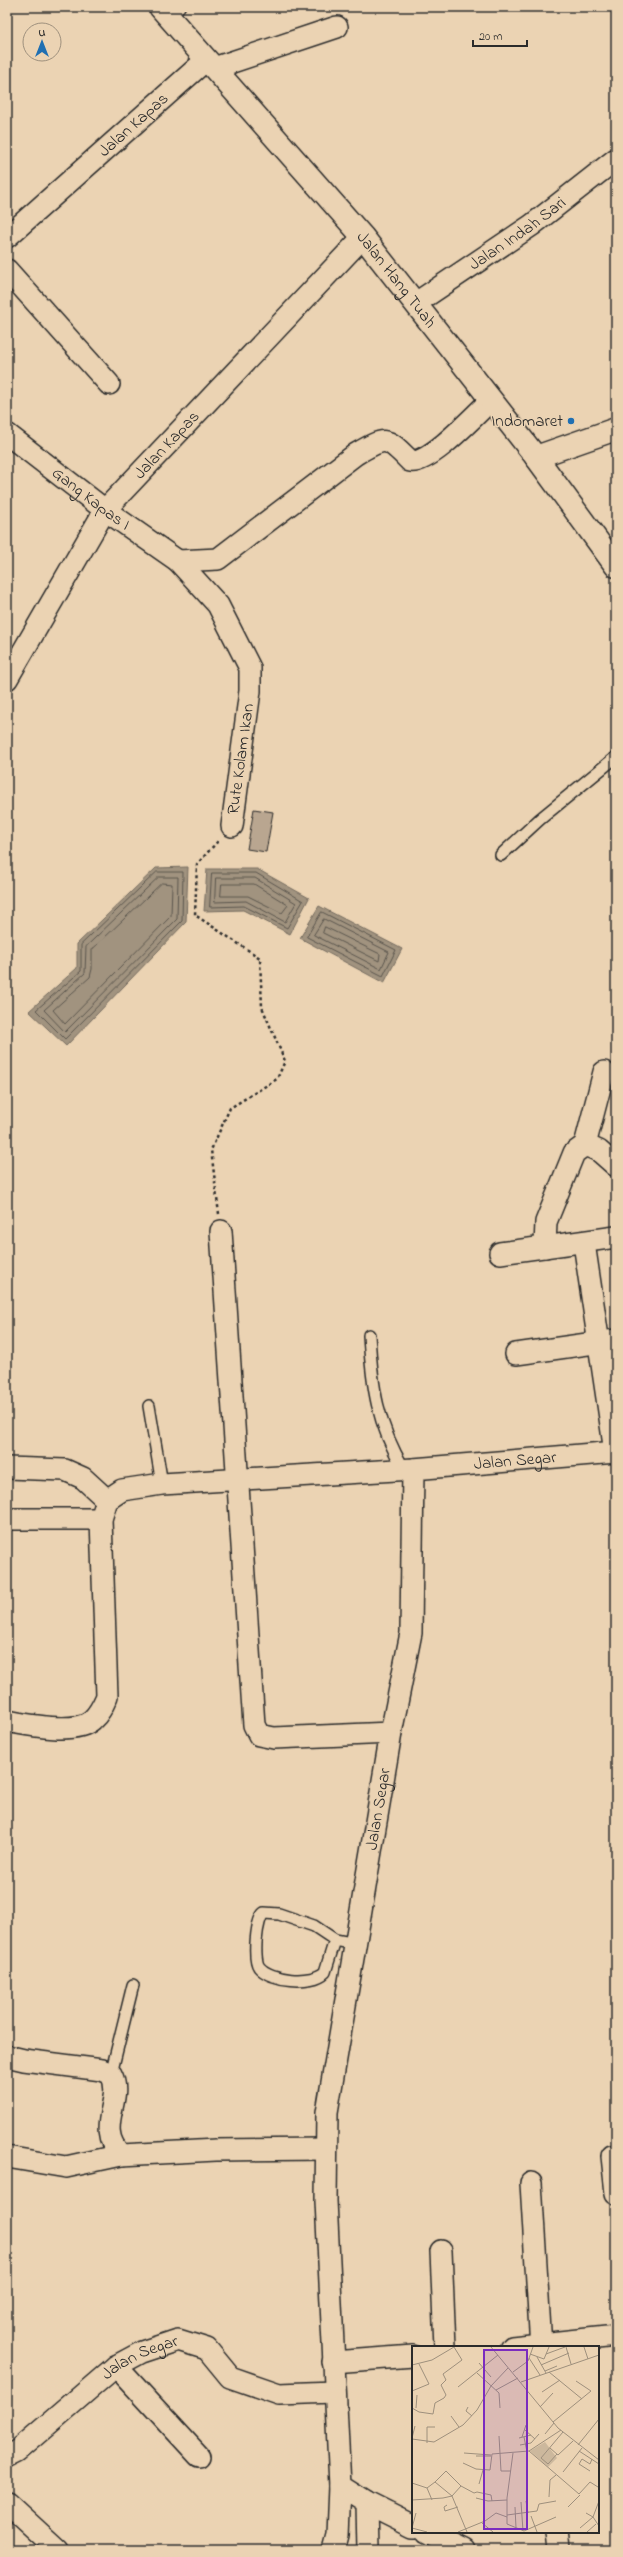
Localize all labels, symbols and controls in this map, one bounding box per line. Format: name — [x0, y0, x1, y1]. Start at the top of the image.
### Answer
north arrow — [22, 22, 62, 62]
scale bar — [473, 22, 527, 48]
text: U — [39, 25, 46, 41]
text: 20 m — [479, 28, 502, 46]
street label: Jalan Kapas — [93, 87, 174, 163]
street label: Jalan Indah Sari — [464, 190, 571, 277]
street label: Jalan Hang Tuah — [351, 225, 443, 333]
street label: Jalan Kapas — [128, 405, 205, 485]
place label: Indomaret — [491, 409, 563, 434]
marker: Indomaret — [566, 416, 576, 426]
street label: Gang Kapas I — [46, 461, 135, 537]
street label: Rute Kolam Ikan — [221, 702, 261, 816]
street label: Jalan Segar — [473, 1444, 558, 1476]
street label: Jalan Segar — [359, 1765, 398, 1852]
street label: Jalan Segar — [96, 2328, 182, 2386]
inset map — [412, 2346, 599, 2533]

